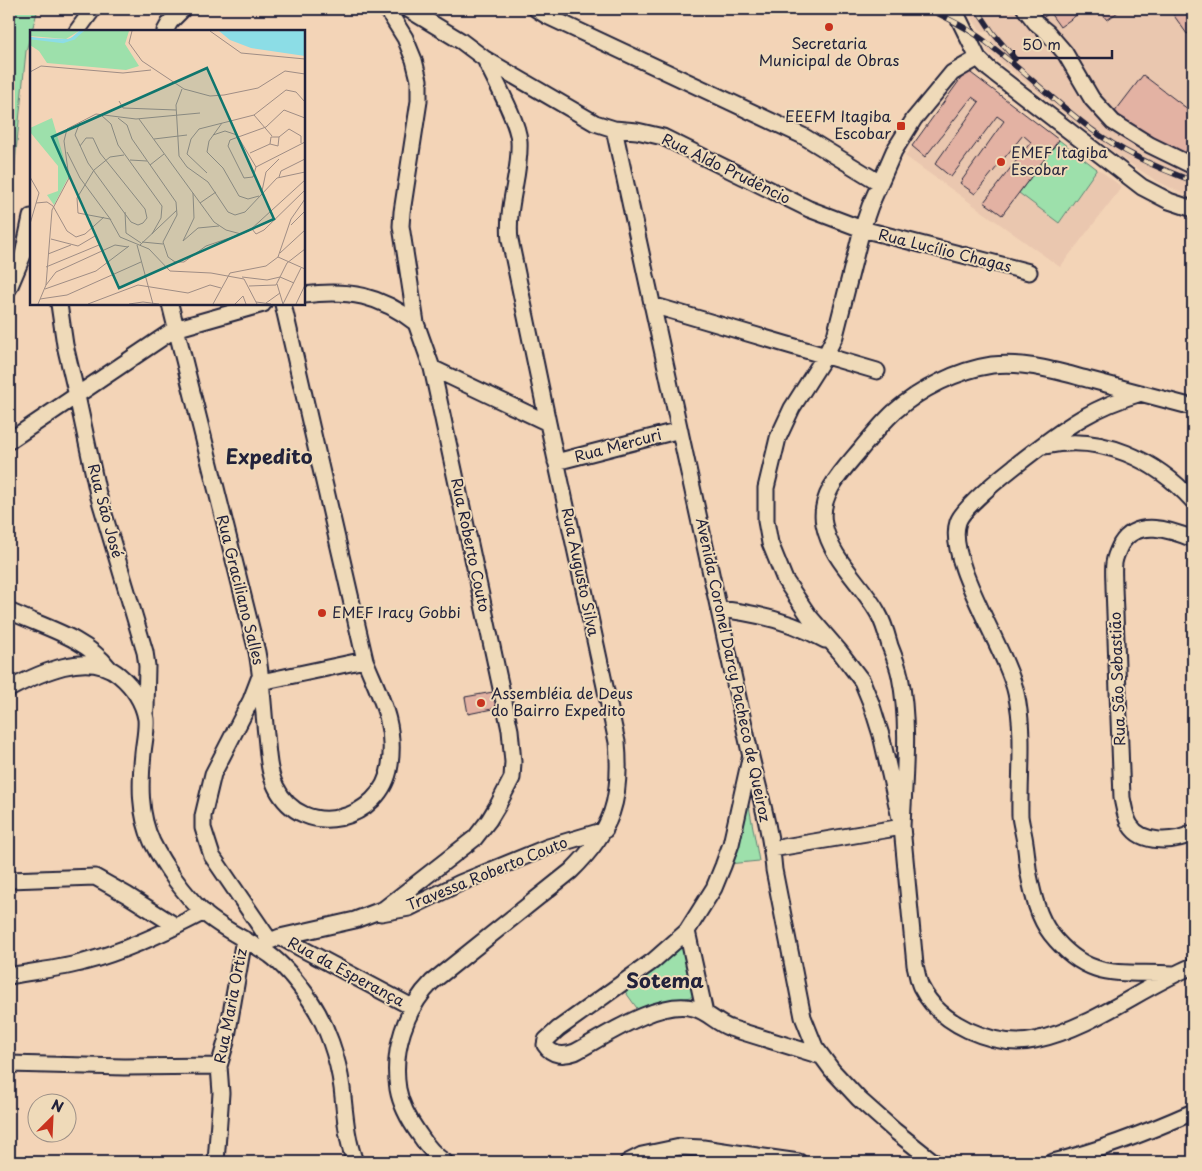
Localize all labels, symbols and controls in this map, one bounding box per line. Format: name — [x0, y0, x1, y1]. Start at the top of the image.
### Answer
marker: Secretaria Municipal de Obras — [823, 21, 835, 33]
scale bar — [1014, 28, 1112, 60]
inset map — [30, 30, 305, 305]
place label: Secretaria Municipal de Obras — [759, 31, 899, 71]
text: 50 m — [1022, 32, 1061, 55]
place label: EEEFM Itagiba Escobar — [785, 104, 892, 144]
marker: EEEFM Itagiba Escobar — [895, 120, 907, 132]
street label: Rua Aldo Prudêncio — [658, 126, 795, 209]
place label: EMEF Itagiba Escobar — [1011, 140, 1108, 180]
marker: EMEF Itagiba Escobar — [995, 156, 1007, 168]
street label: Rua Lucílio Chagas — [876, 222, 1014, 277]
street label: Rua Mercuri — [572, 422, 664, 467]
district label: Expedito — [225, 441, 313, 471]
street label: Rua São José — [83, 461, 130, 560]
street label: Rua Roberto Couto — [446, 476, 497, 614]
street label: Rua Augusto Silva — [557, 505, 606, 639]
street label: Rua Graciliano Salles — [212, 512, 271, 667]
street label: Avenida Coronel Darcy Pacheco de Queiroz — [691, 516, 778, 824]
place label: EMEF Iracy Gobbi — [332, 600, 461, 623]
marker: EMEF Iracy Gobbi — [316, 607, 328, 619]
street label: Rua São Sebastião — [1103, 612, 1130, 746]
place label: Assembléia de Deus do Bairro Expedito — [491, 681, 633, 721]
marker: Assembléia de Deus do Bairro Expedito — [475, 697, 487, 709]
street label: Travessa Roberto Couto — [402, 830, 570, 915]
street label: Rua da Esperança — [284, 930, 410, 1011]
street label: Rua Maria Ortiz — [207, 946, 252, 1065]
district label: Sotema — [626, 965, 704, 995]
north arrow — [28, 1094, 78, 1144]
text: N — [48, 1094, 67, 1118]

